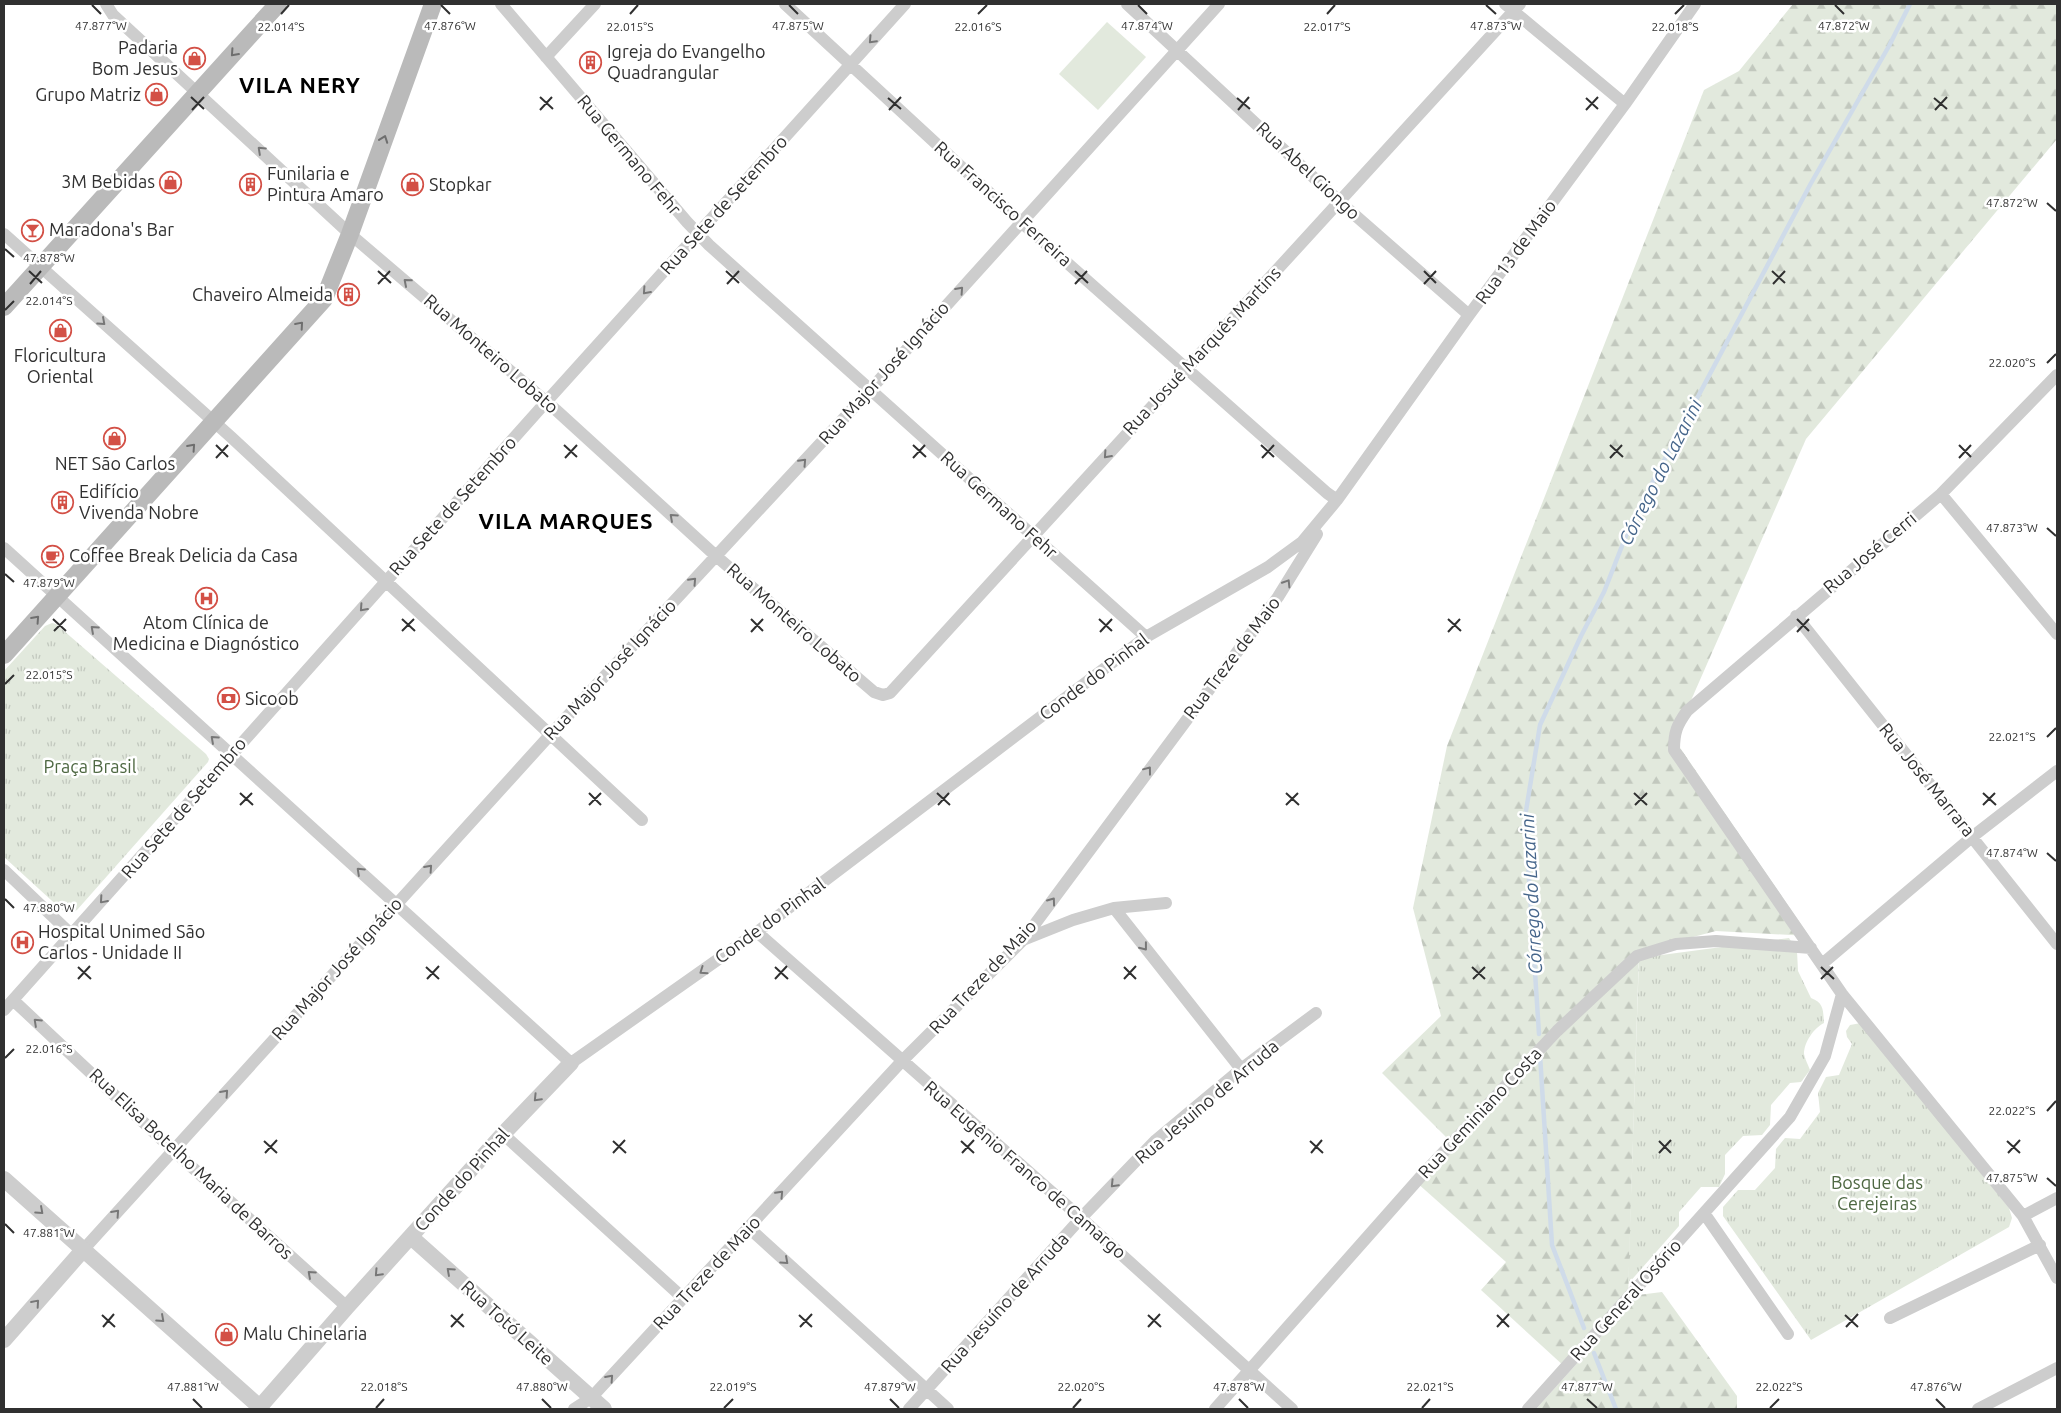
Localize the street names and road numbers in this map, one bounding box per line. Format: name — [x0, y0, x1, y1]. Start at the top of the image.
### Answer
street label: Rua Germano Fehr — [574, 91, 686, 218]
street label: Rua Abel Giongo — [1253, 117, 1364, 223]
street label: Rua Sete de Setembro — [656, 131, 791, 278]
street label: Rua Francisco Ferreira — [931, 137, 1076, 270]
street label: Rua 13 de Maio — [1471, 196, 1560, 307]
street label: Rua Josué Marquês Martins — [1118, 262, 1284, 438]
street label: Rua Monteiro Lobato — [421, 290, 563, 417]
street label: Rua Major José Ignácio — [814, 297, 952, 448]
street label: Rua Sete de Setembro — [385, 432, 520, 579]
street label: Rua Germano Fehr — [937, 447, 1062, 562]
street label: Rua José Cerri — [1819, 508, 1920, 597]
street label: Rua Monteiro Lobato — [724, 559, 866, 686]
street label: Rua Treze de Maio — [1179, 592, 1284, 722]
street label: Rua Major José Ignácio — [539, 595, 680, 744]
street label: Conde do Pinhal — [1035, 629, 1152, 724]
street label: Rua José Marrara — [1876, 719, 1980, 840]
street label: Rua Sete de Setembro — [117, 733, 250, 882]
street label: Conde do Pinhal — [710, 873, 829, 967]
street label: Rua Major José Ignácio — [267, 893, 405, 1044]
street label: Rua Treze de Maio — [925, 916, 1040, 1037]
street label: Rua Jesuino de Arruda — [1131, 1035, 1282, 1167]
street label: Rua Geminiano Costa — [1414, 1043, 1545, 1182]
street label: Rua Elisa Botelho Maria de Barros — [86, 1064, 298, 1263]
street label: Rua Eugênio Franco de Camargo — [921, 1076, 1131, 1262]
street label: Conde do Pinhal — [410, 1124, 513, 1235]
street label: Rua Treze de Maio — [649, 1212, 764, 1333]
street label: Rua Jesuíno de Arruda — [936, 1228, 1072, 1376]
street label: Rua General Osório — [1566, 1235, 1685, 1364]
street label: Rua Totó Leite — [458, 1276, 558, 1369]

